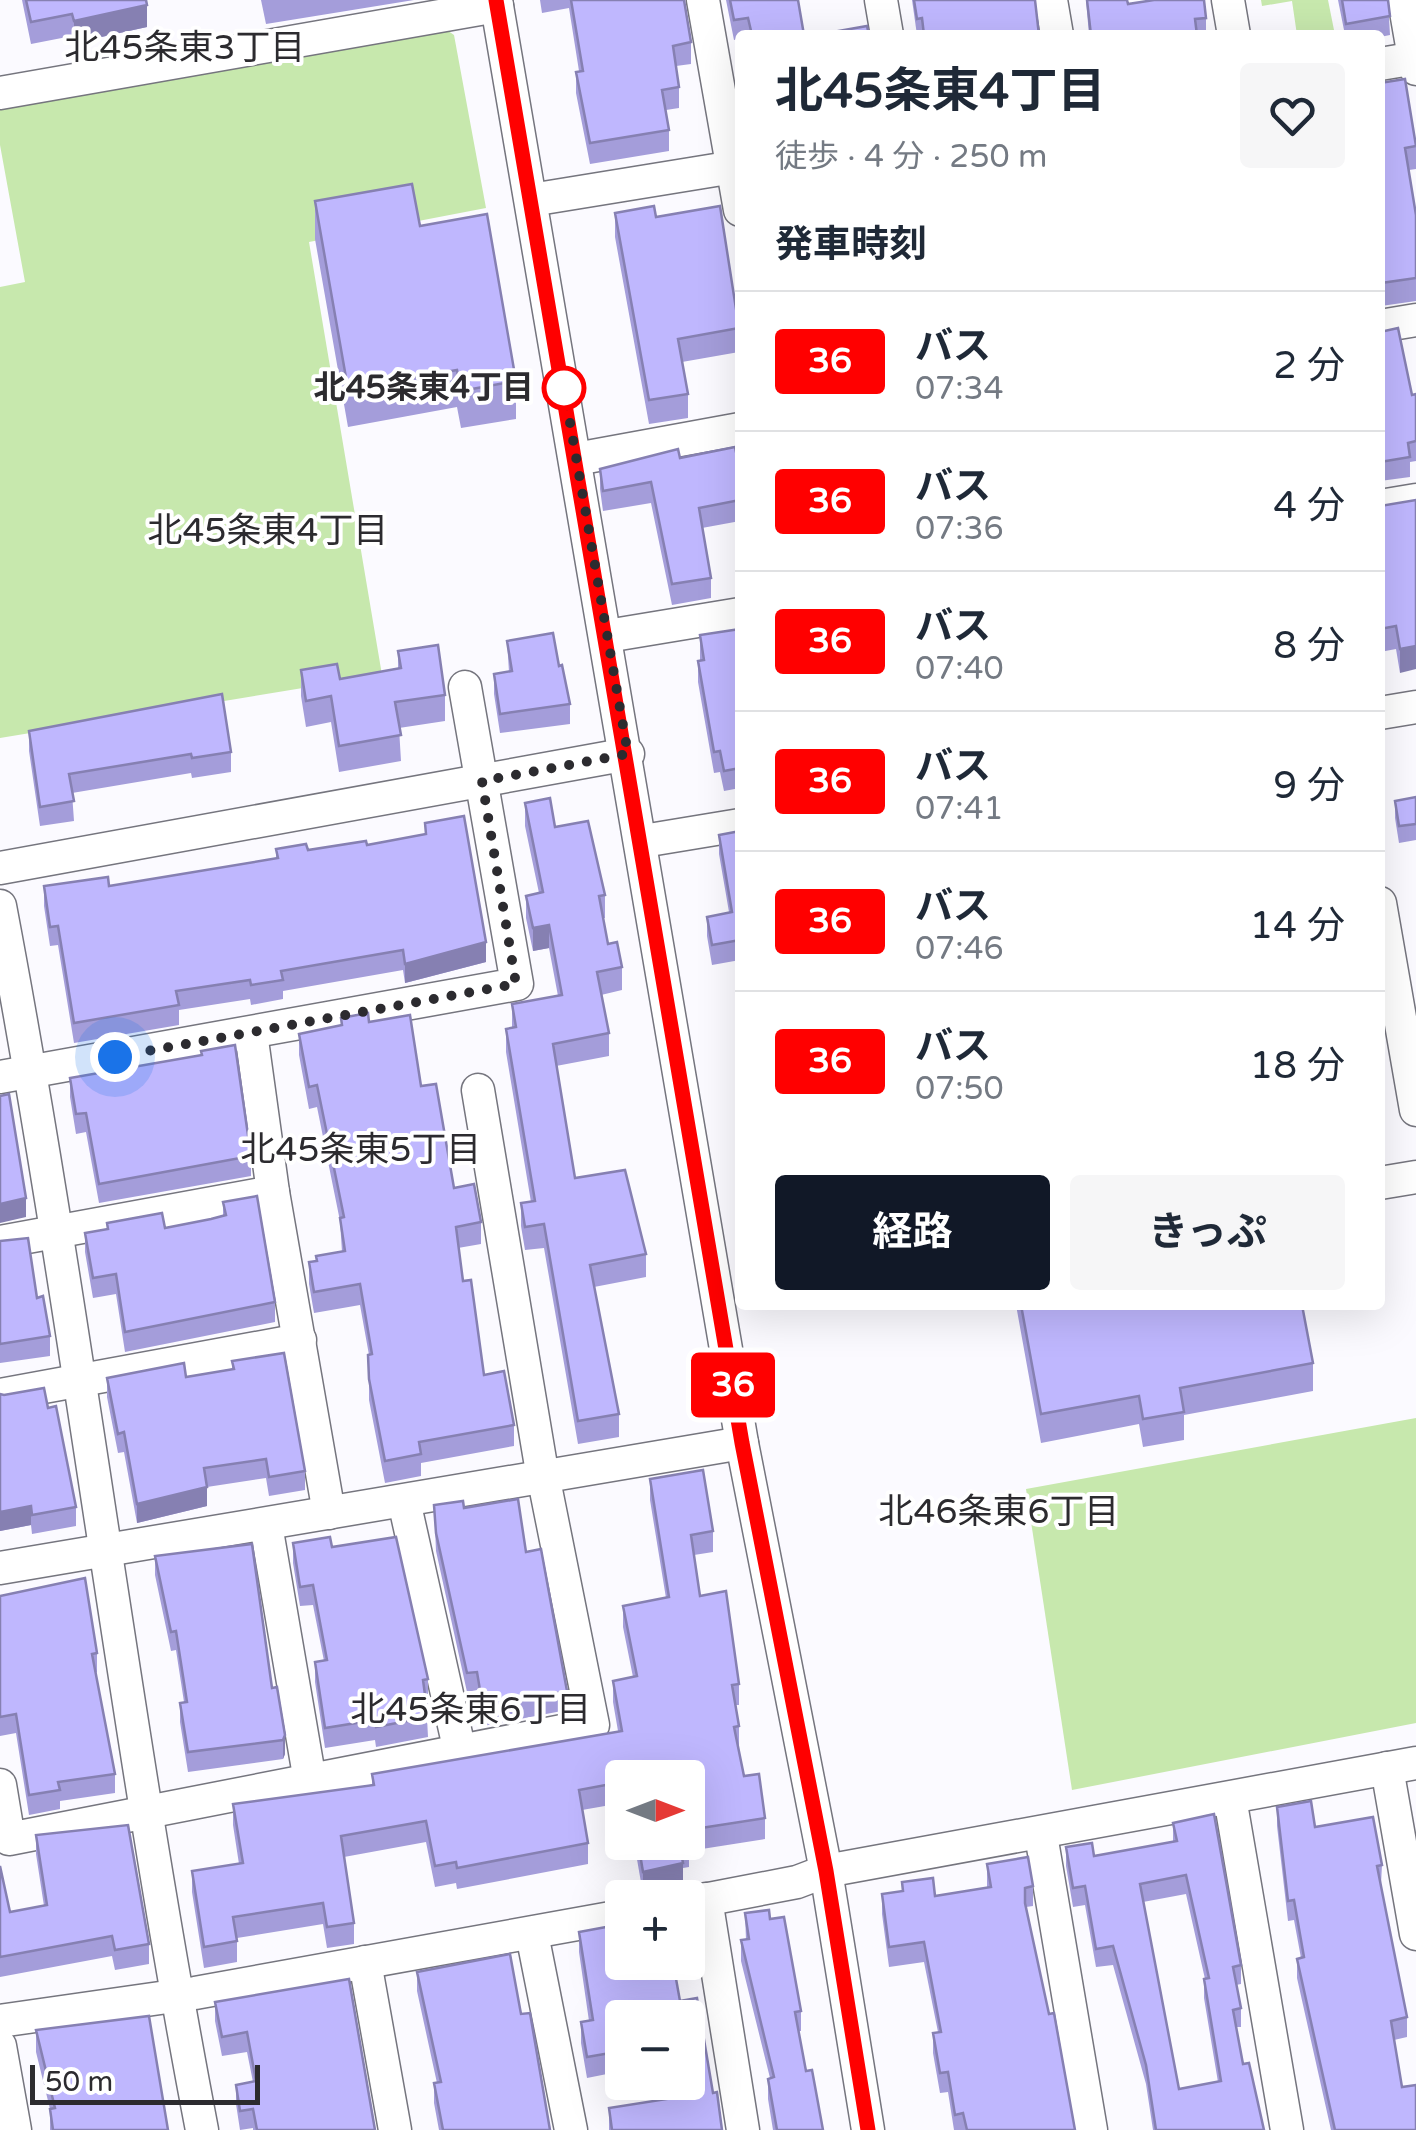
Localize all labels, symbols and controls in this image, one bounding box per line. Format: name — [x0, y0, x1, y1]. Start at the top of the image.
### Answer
district label: 北45条東3丁目 — [65, 27, 305, 69]
text: 北45条東4丁目 — [775, 63, 1105, 121]
button: heart — [1240, 63, 1345, 168]
text: 徒歩 · 4 分 · 250 m — [775, 138, 1047, 176]
text: 発車時刻 — [775, 222, 927, 268]
text: バス — [915, 324, 991, 370]
text: 36 — [808, 340, 852, 382]
text: 2 分 — [1273, 343, 1345, 389]
marker: 北45条東4丁目 — [543, 367, 585, 409]
place label: 北45条東4丁目 — [314, 369, 534, 407]
text: 07:34 — [915, 370, 1004, 408]
text: バス — [915, 464, 991, 510]
text: 36 — [808, 480, 852, 522]
text: 4 分 — [1273, 483, 1345, 529]
district label: 北45条東4丁目 — [148, 510, 388, 552]
text: 07:36 — [915, 510, 1004, 548]
text: バス — [915, 604, 991, 650]
text: 36 — [808, 620, 852, 662]
text: 8 分 — [1273, 623, 1345, 669]
text: 07:40 — [915, 650, 1004, 688]
text: バス — [915, 744, 991, 790]
text: 36 — [808, 760, 852, 802]
text: 9 分 — [1273, 763, 1345, 809]
text: 07:41 — [915, 790, 1004, 828]
text: バス — [915, 884, 991, 930]
text: 36 — [808, 900, 852, 942]
text: 14 分 — [1249, 903, 1345, 949]
text: 07:46 — [915, 930, 1004, 968]
text: バス — [915, 1024, 991, 1070]
your location — [90, 1032, 140, 1082]
text: 36 — [808, 1040, 852, 1082]
text: 18 分 — [1249, 1043, 1345, 1089]
text: 07:50 — [915, 1070, 1004, 1108]
district label: 北45条東5丁目 — [241, 1129, 481, 1171]
button: 経路 — [775, 1175, 1050, 1290]
button: きっぷ — [1070, 1175, 1345, 1290]
line badge: 36 — [688, 1352, 778, 1418]
text: 36 — [711, 1364, 755, 1406]
district label: 北46条東6丁目 — [879, 1491, 1119, 1533]
district label: 北45条東6丁目 — [351, 1689, 591, 1731]
north arrow — [605, 1760, 705, 1860]
map controls — [605, 1760, 705, 2100]
button: + — [605, 1880, 705, 1980]
button: − — [605, 2000, 705, 2100]
scale bar — [30, 2060, 260, 2104]
text: 50 m — [45, 2065, 113, 2099]

